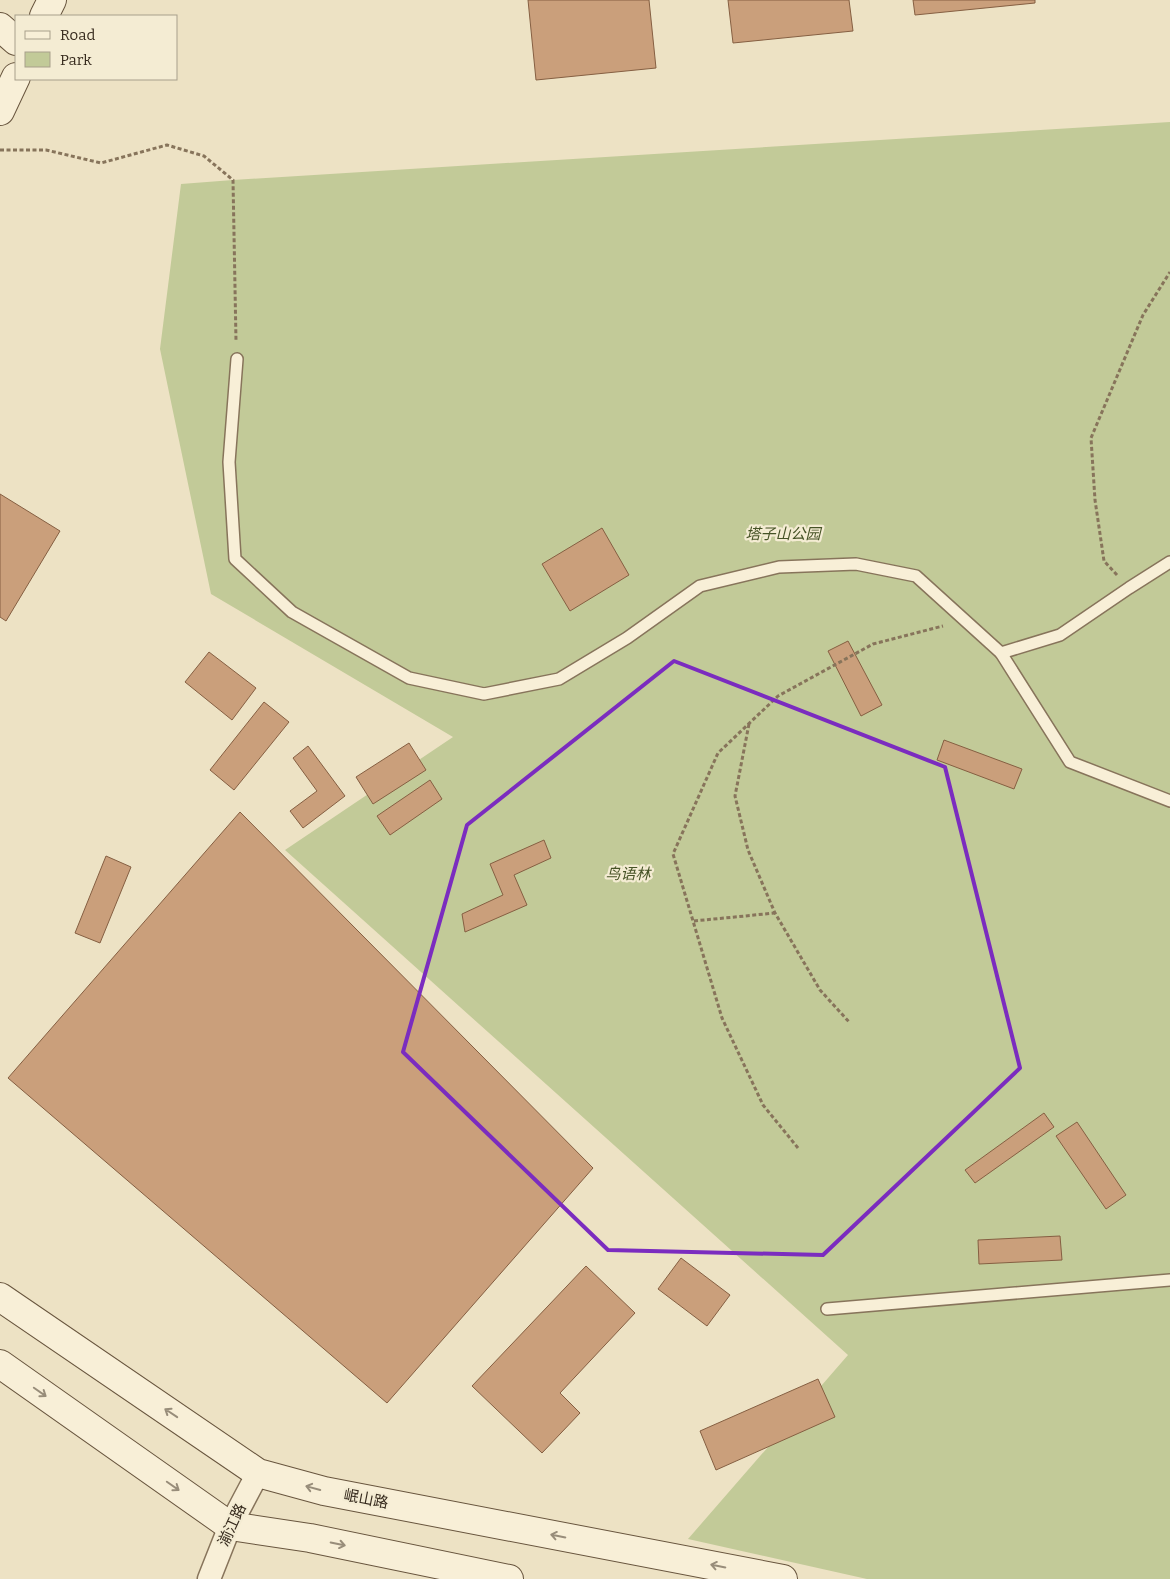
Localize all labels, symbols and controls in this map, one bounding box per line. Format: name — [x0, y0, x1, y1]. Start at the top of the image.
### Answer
legend — [15, 15, 178, 80]
text: Road — [60, 26, 95, 44]
text: Park — [60, 51, 92, 69]
park label: 塔子山公园 — [745, 525, 822, 543]
park label: 鸟语林 — [605, 865, 652, 883]
one-way arrow — [33, 1387, 47, 1397]
one-way arrow — [164, 1408, 178, 1418]
one-way arrow — [166, 1481, 180, 1491]
one-way arrow — [305, 1482, 321, 1492]
street label: 岷山路 — [342, 1486, 390, 1512]
street label: 湔江路 — [214, 1501, 250, 1549]
one-way arrow — [550, 1530, 566, 1540]
one-way arrow — [330, 1540, 346, 1549]
one-way arrow — [710, 1561, 726, 1571]

